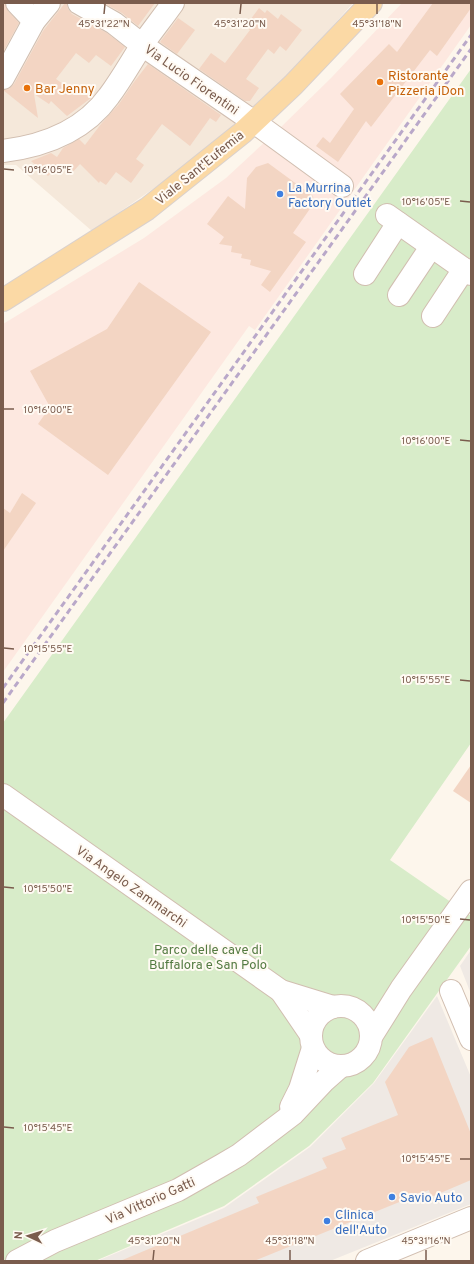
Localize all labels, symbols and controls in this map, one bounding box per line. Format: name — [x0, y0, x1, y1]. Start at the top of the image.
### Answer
text: 45°31'22"N — [78, 18, 130, 31]
text: 45°31'20"N — [214, 18, 266, 31]
text: 45°31'18"N — [352, 18, 402, 31]
street label: Via Lucio Fiorentini — [141, 42, 241, 119]
place label: Ristorante Pizzeria iDon — [388, 69, 464, 100]
marker: Ristorante Pizzeria iDon — [375, 77, 385, 87]
place label: Bar Jenny — [35, 82, 95, 98]
marker: Bar Jenny — [22, 83, 32, 93]
street label: Viale Sant'Eufemia — [153, 128, 248, 209]
text: 10°16'05"E — [24, 164, 72, 177]
place label: La Murrina Factory Outlet — [288, 181, 371, 212]
marker: La Murrina Factory Outlet — [275, 189, 285, 199]
text: 10°16'05"E — [402, 196, 450, 209]
text: 10°16'00"E — [24, 404, 72, 417]
text: 10°16'00"E — [402, 435, 450, 448]
text: 10°15'55"E — [24, 643, 72, 656]
text: 10°15'55"E — [402, 674, 450, 687]
street label: Via Angelo Zammarchi — [72, 843, 190, 932]
text: 10°15'50"E — [24, 883, 72, 896]
text: 10°15'50"E — [402, 914, 450, 927]
park label: Parco delle cave di Buffalora e San Polo — [149, 943, 267, 974]
text: 10°15'45"E — [24, 1122, 72, 1135]
text: 10°15'45"E — [402, 1153, 450, 1166]
street label: Via Vittorio Gatti — [103, 1175, 198, 1229]
place label: Savio Auto — [400, 1191, 462, 1207]
marker: Savio Auto — [387, 1192, 397, 1202]
place label: Clinica dell'Auto — [335, 1208, 387, 1239]
north arrow — [8, 1216, 48, 1256]
marker: Clinica dell'Auto — [322, 1216, 332, 1226]
text: N — [12, 1231, 26, 1240]
text: 45°31'20"N — [128, 1235, 180, 1248]
text: 45°31'18"N — [265, 1235, 315, 1248]
text: 45°31'16"N — [401, 1235, 451, 1248]

